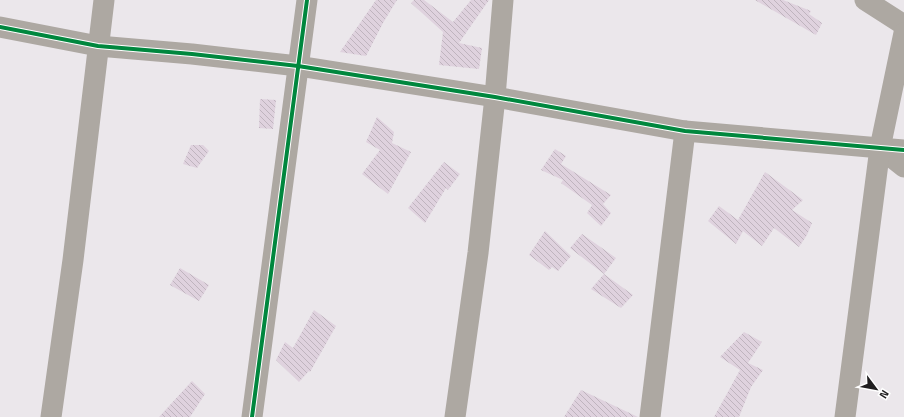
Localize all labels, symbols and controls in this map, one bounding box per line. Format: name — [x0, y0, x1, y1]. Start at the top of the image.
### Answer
north arrow — [856, 369, 896, 409]
text: N — [876, 387, 893, 402]

